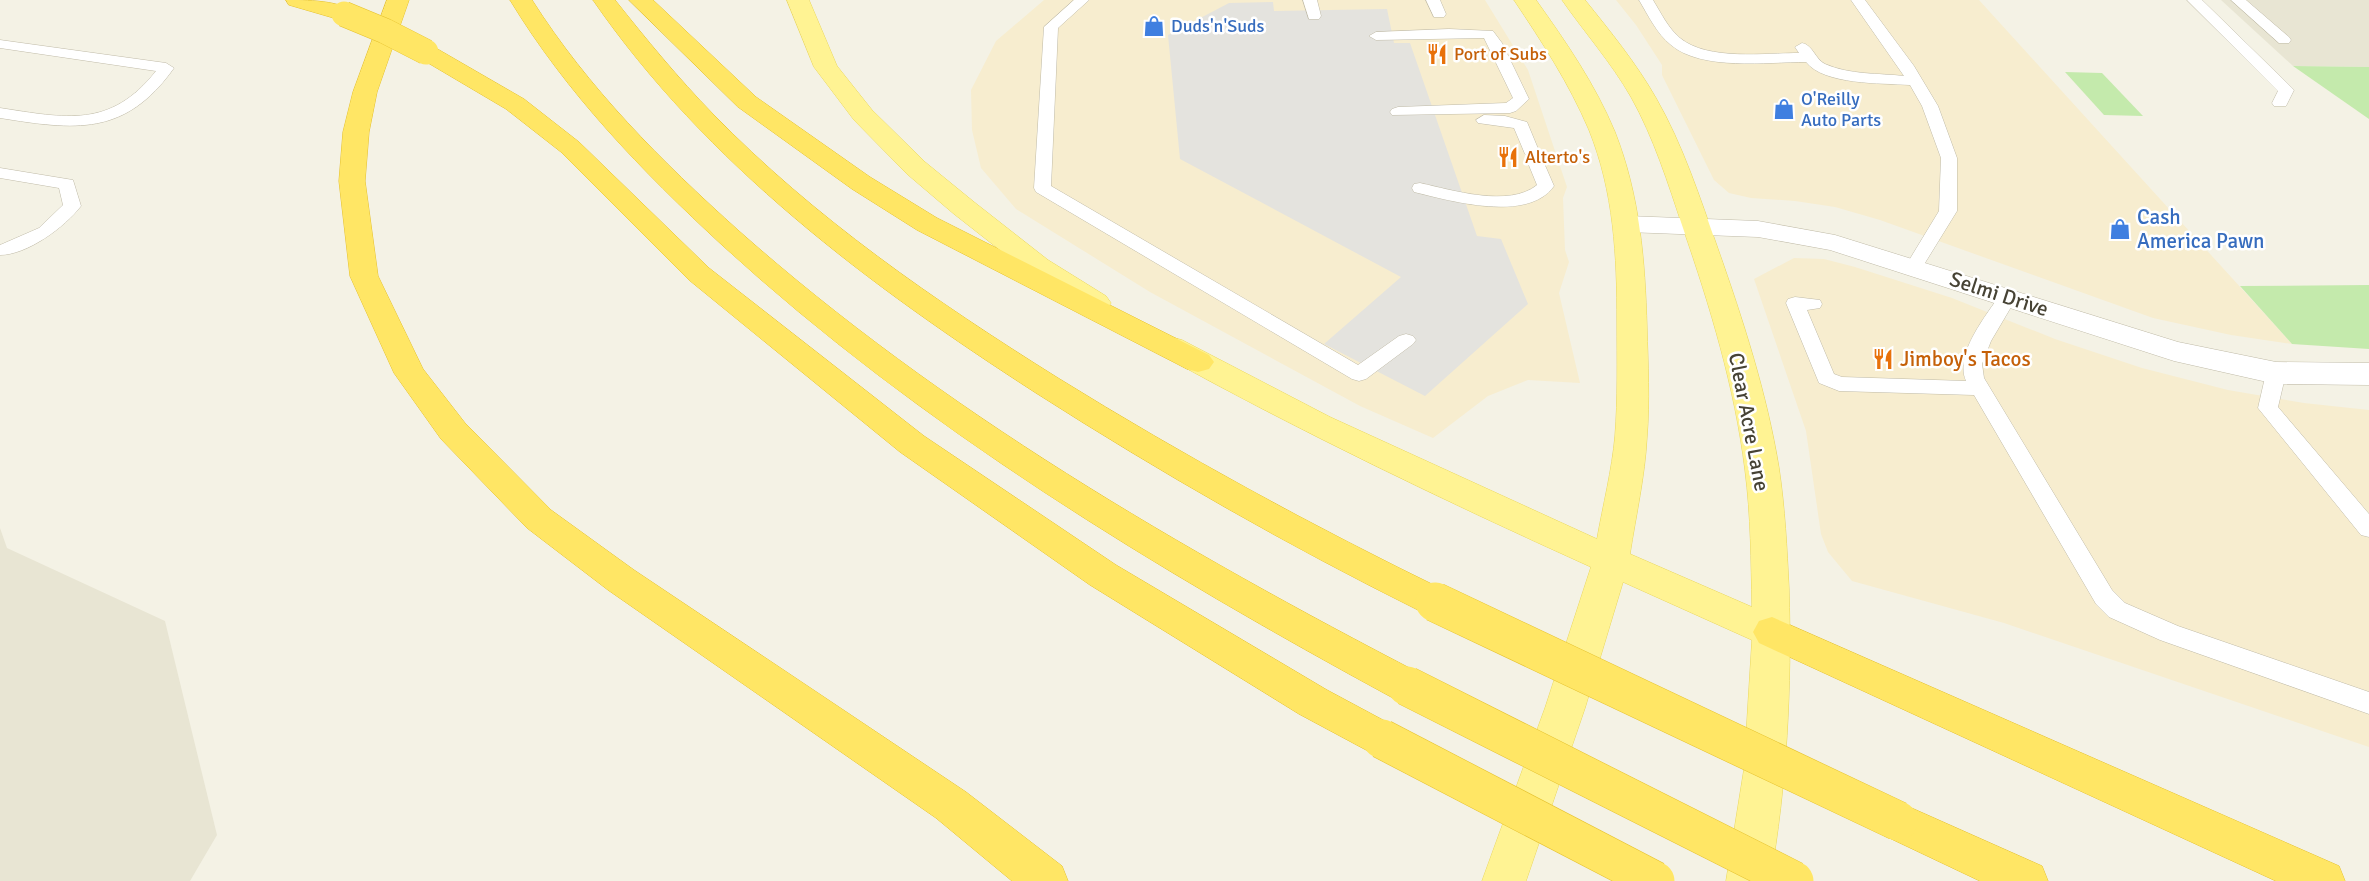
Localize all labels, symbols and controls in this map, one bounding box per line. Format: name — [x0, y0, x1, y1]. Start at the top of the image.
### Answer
shop icon: Duds'n'Suds — [1142, 14, 1166, 38]
place label: Duds'n'Suds — [1171, 15, 1265, 37]
restaurant icon: Port of Subs — [1425, 42, 1449, 66]
place label: Port of Subs — [1454, 43, 1547, 65]
place label: O'Reilly Auto Parts — [1801, 88, 1881, 131]
shop icon: O'Reilly Auto Parts — [1772, 97, 1796, 121]
restaurant icon: Alterto's — [1496, 145, 1520, 169]
place label: Alterto's — [1525, 146, 1590, 168]
place label: Cash America Pawn — [2137, 204, 2265, 254]
shop icon: Cash America Pawn — [2108, 217, 2132, 241]
street label: Selmi Drive — [1946, 266, 2052, 322]
place label: Jimboy's Tacos — [1900, 346, 2031, 372]
restaurant icon: Jimboy's Tacos — [1871, 347, 1895, 371]
street label: Clear Acre Lane — [1723, 351, 1775, 493]

